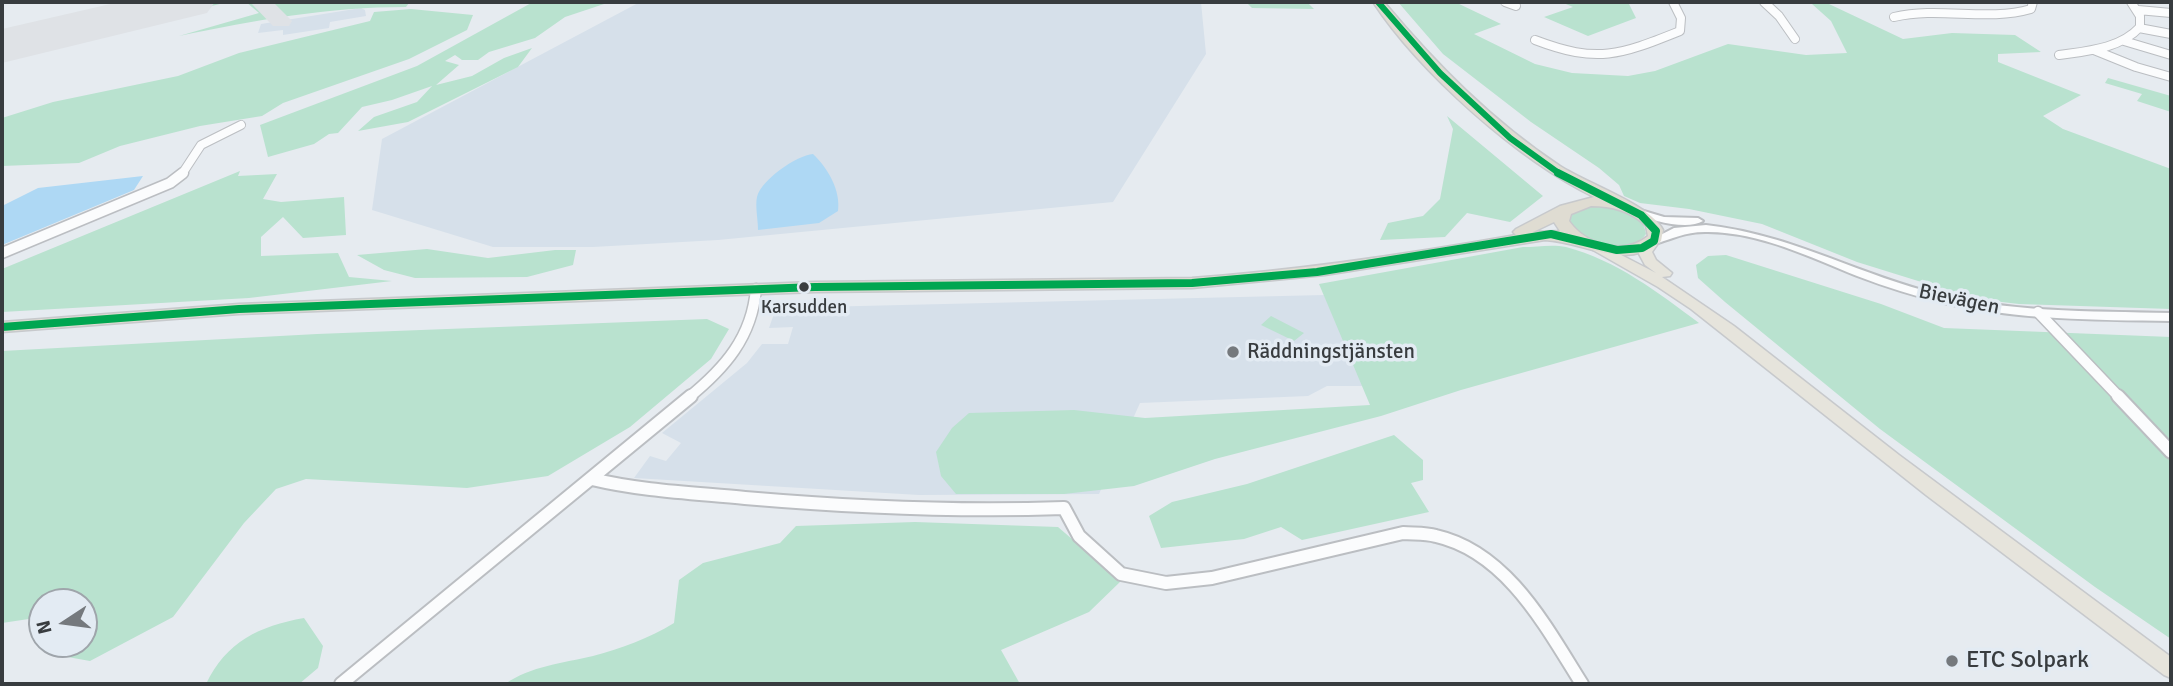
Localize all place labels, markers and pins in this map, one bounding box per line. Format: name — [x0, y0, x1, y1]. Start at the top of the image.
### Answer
marker: Karsudden — [797, 280, 811, 294]
place label: Karsudden — [761, 297, 847, 319]
place label: Räddningstjänsten — [1247, 339, 1415, 365]
marker: Räddningstjänsten — [1225, 344, 1241, 360]
place label: ETC Solpark — [1966, 647, 2089, 675]
marker: ETC Solpark — [1944, 653, 1960, 669]

